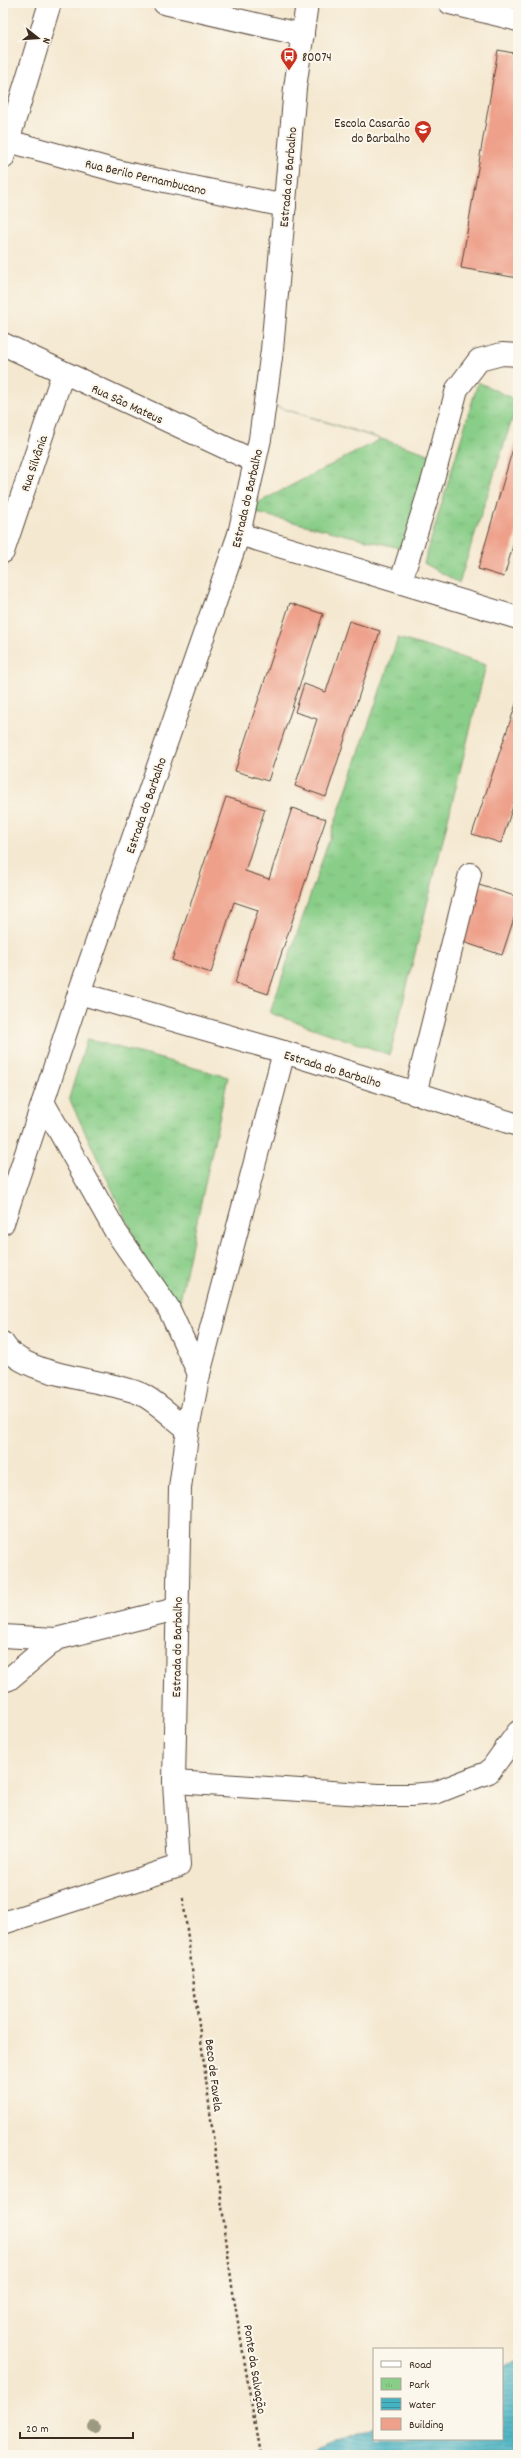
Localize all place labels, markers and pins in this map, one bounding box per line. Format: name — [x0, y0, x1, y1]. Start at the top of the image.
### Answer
bus stop icon: 80074 — [279, 46, 299, 71]
place label: 80074 — [302, 49, 332, 68]
place label: Escola Casarão do Barbalho — [334, 115, 410, 149]
school or university icon: Escola Casarão do Barbalho — [413, 119, 433, 144]

